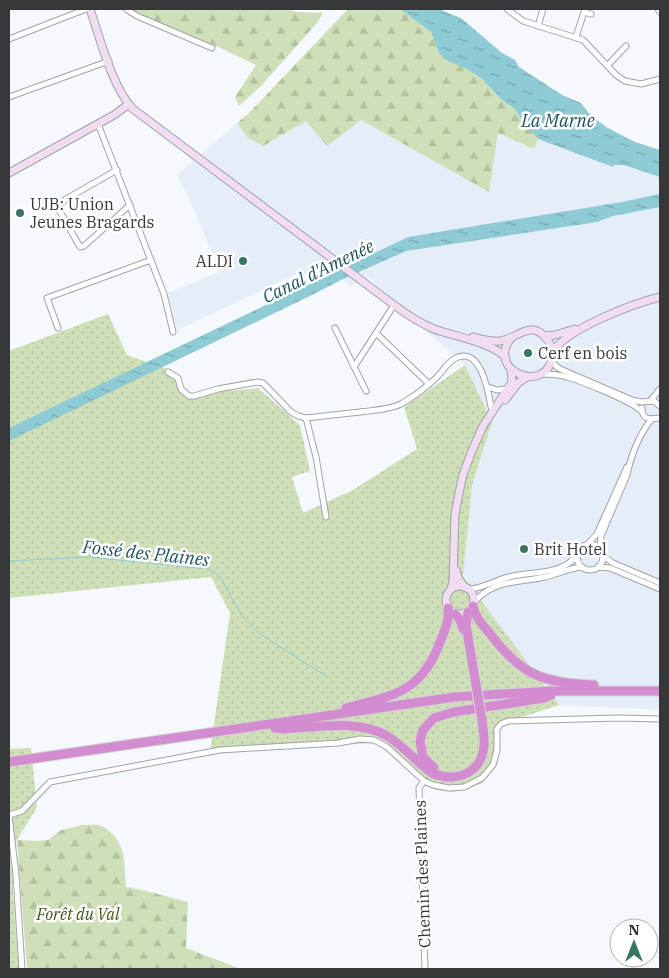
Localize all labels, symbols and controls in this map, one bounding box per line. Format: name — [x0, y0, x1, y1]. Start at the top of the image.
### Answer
water label: La Marne — [520, 109, 595, 132]
place label: UJB: Union Jeunes Bragards — [30, 194, 154, 232]
marker: UJB: Union Jeunes Bragards — [14, 207, 26, 219]
water label: Canal d'Amenée — [258, 234, 378, 308]
place label: ALDI — [196, 251, 233, 271]
marker: ALDI — [237, 255, 249, 267]
place label: Cerf en bois — [538, 343, 627, 363]
marker: Cerf en bois — [522, 347, 534, 359]
water label: Fossé des Plaines — [80, 535, 211, 571]
place label: Brit Hotel — [534, 539, 607, 559]
marker: Brit Hotel — [518, 543, 530, 555]
street label: Chemin des Plaines — [409, 800, 435, 948]
park label: Forêt du Val — [36, 904, 120, 924]
north arrow — [609, 918, 659, 968]
text: N — [628, 921, 640, 939]

